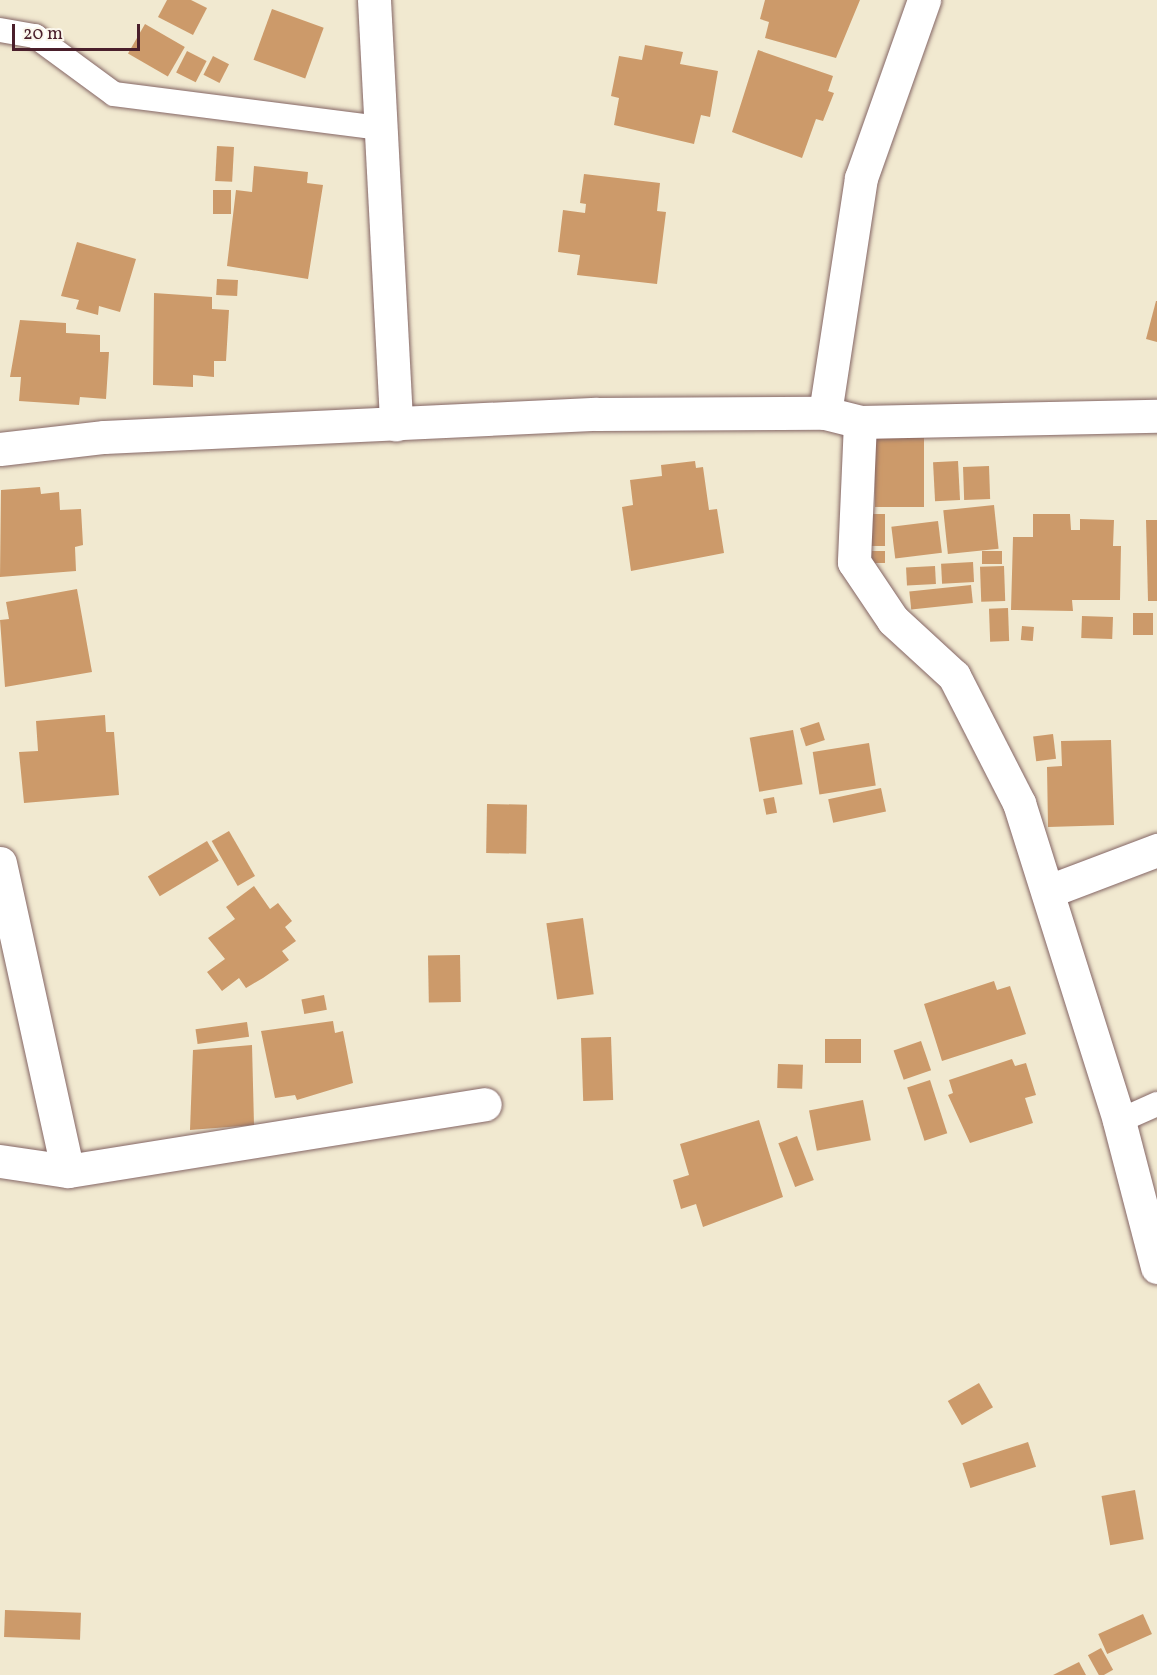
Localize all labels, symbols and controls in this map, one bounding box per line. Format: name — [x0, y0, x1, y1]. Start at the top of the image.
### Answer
scale bar — [15, 12, 142, 50]
text: 20 m — [23, 22, 63, 47]

